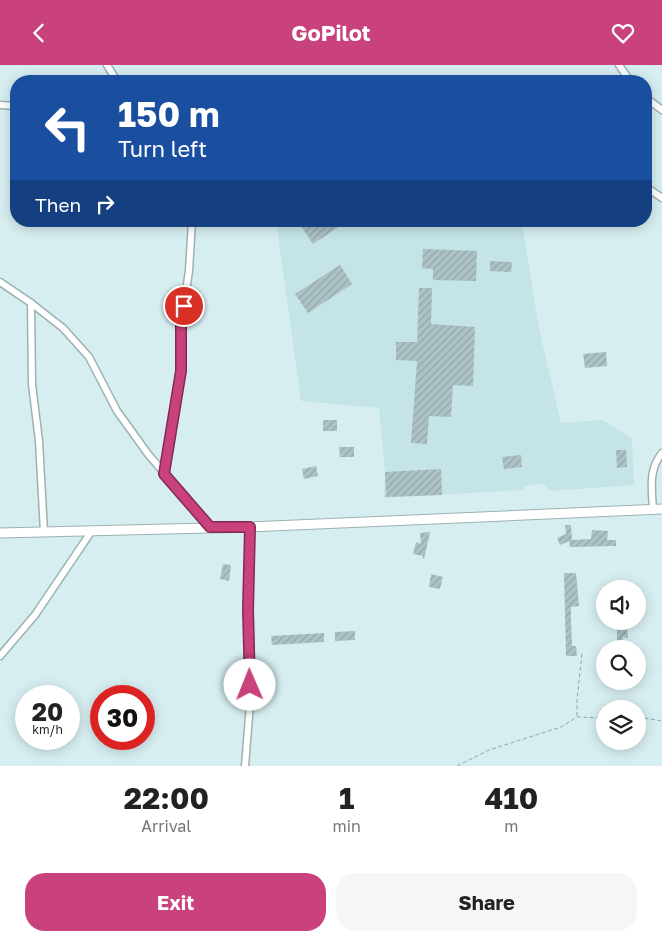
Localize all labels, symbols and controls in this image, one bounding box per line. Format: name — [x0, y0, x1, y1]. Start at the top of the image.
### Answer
icon: back — [25, 19, 53, 47]
text: GoPilot — [291, 19, 371, 46]
icon: heart — [609, 19, 637, 47]
text: 150 m — [118, 93, 220, 135]
icon: left — [35, 95, 100, 160]
text: Turn left — [118, 135, 207, 162]
icon: right — [91, 190, 119, 218]
text: Then — [35, 193, 81, 216]
pin — [163, 285, 205, 327]
icon: arrive — [170, 292, 198, 320]
map controls — [596, 580, 646, 750]
button: sound — [596, 580, 646, 630]
button: search — [596, 640, 646, 690]
position arrow — [223, 658, 275, 710]
speed limit sign: 30 — [90, 685, 155, 750]
text: 20 — [32, 696, 63, 727]
button: layers — [596, 700, 646, 750]
text: km/h — [32, 722, 63, 737]
text: 22:00 — [124, 780, 209, 816]
text: 1 — [339, 780, 354, 816]
text: 410 — [485, 780, 538, 816]
text: Arrival — [141, 816, 191, 836]
text: min — [333, 816, 361, 836]
text: m — [504, 816, 519, 836]
button: Exit — [25, 873, 326, 931]
button: Share — [336, 873, 637, 931]

